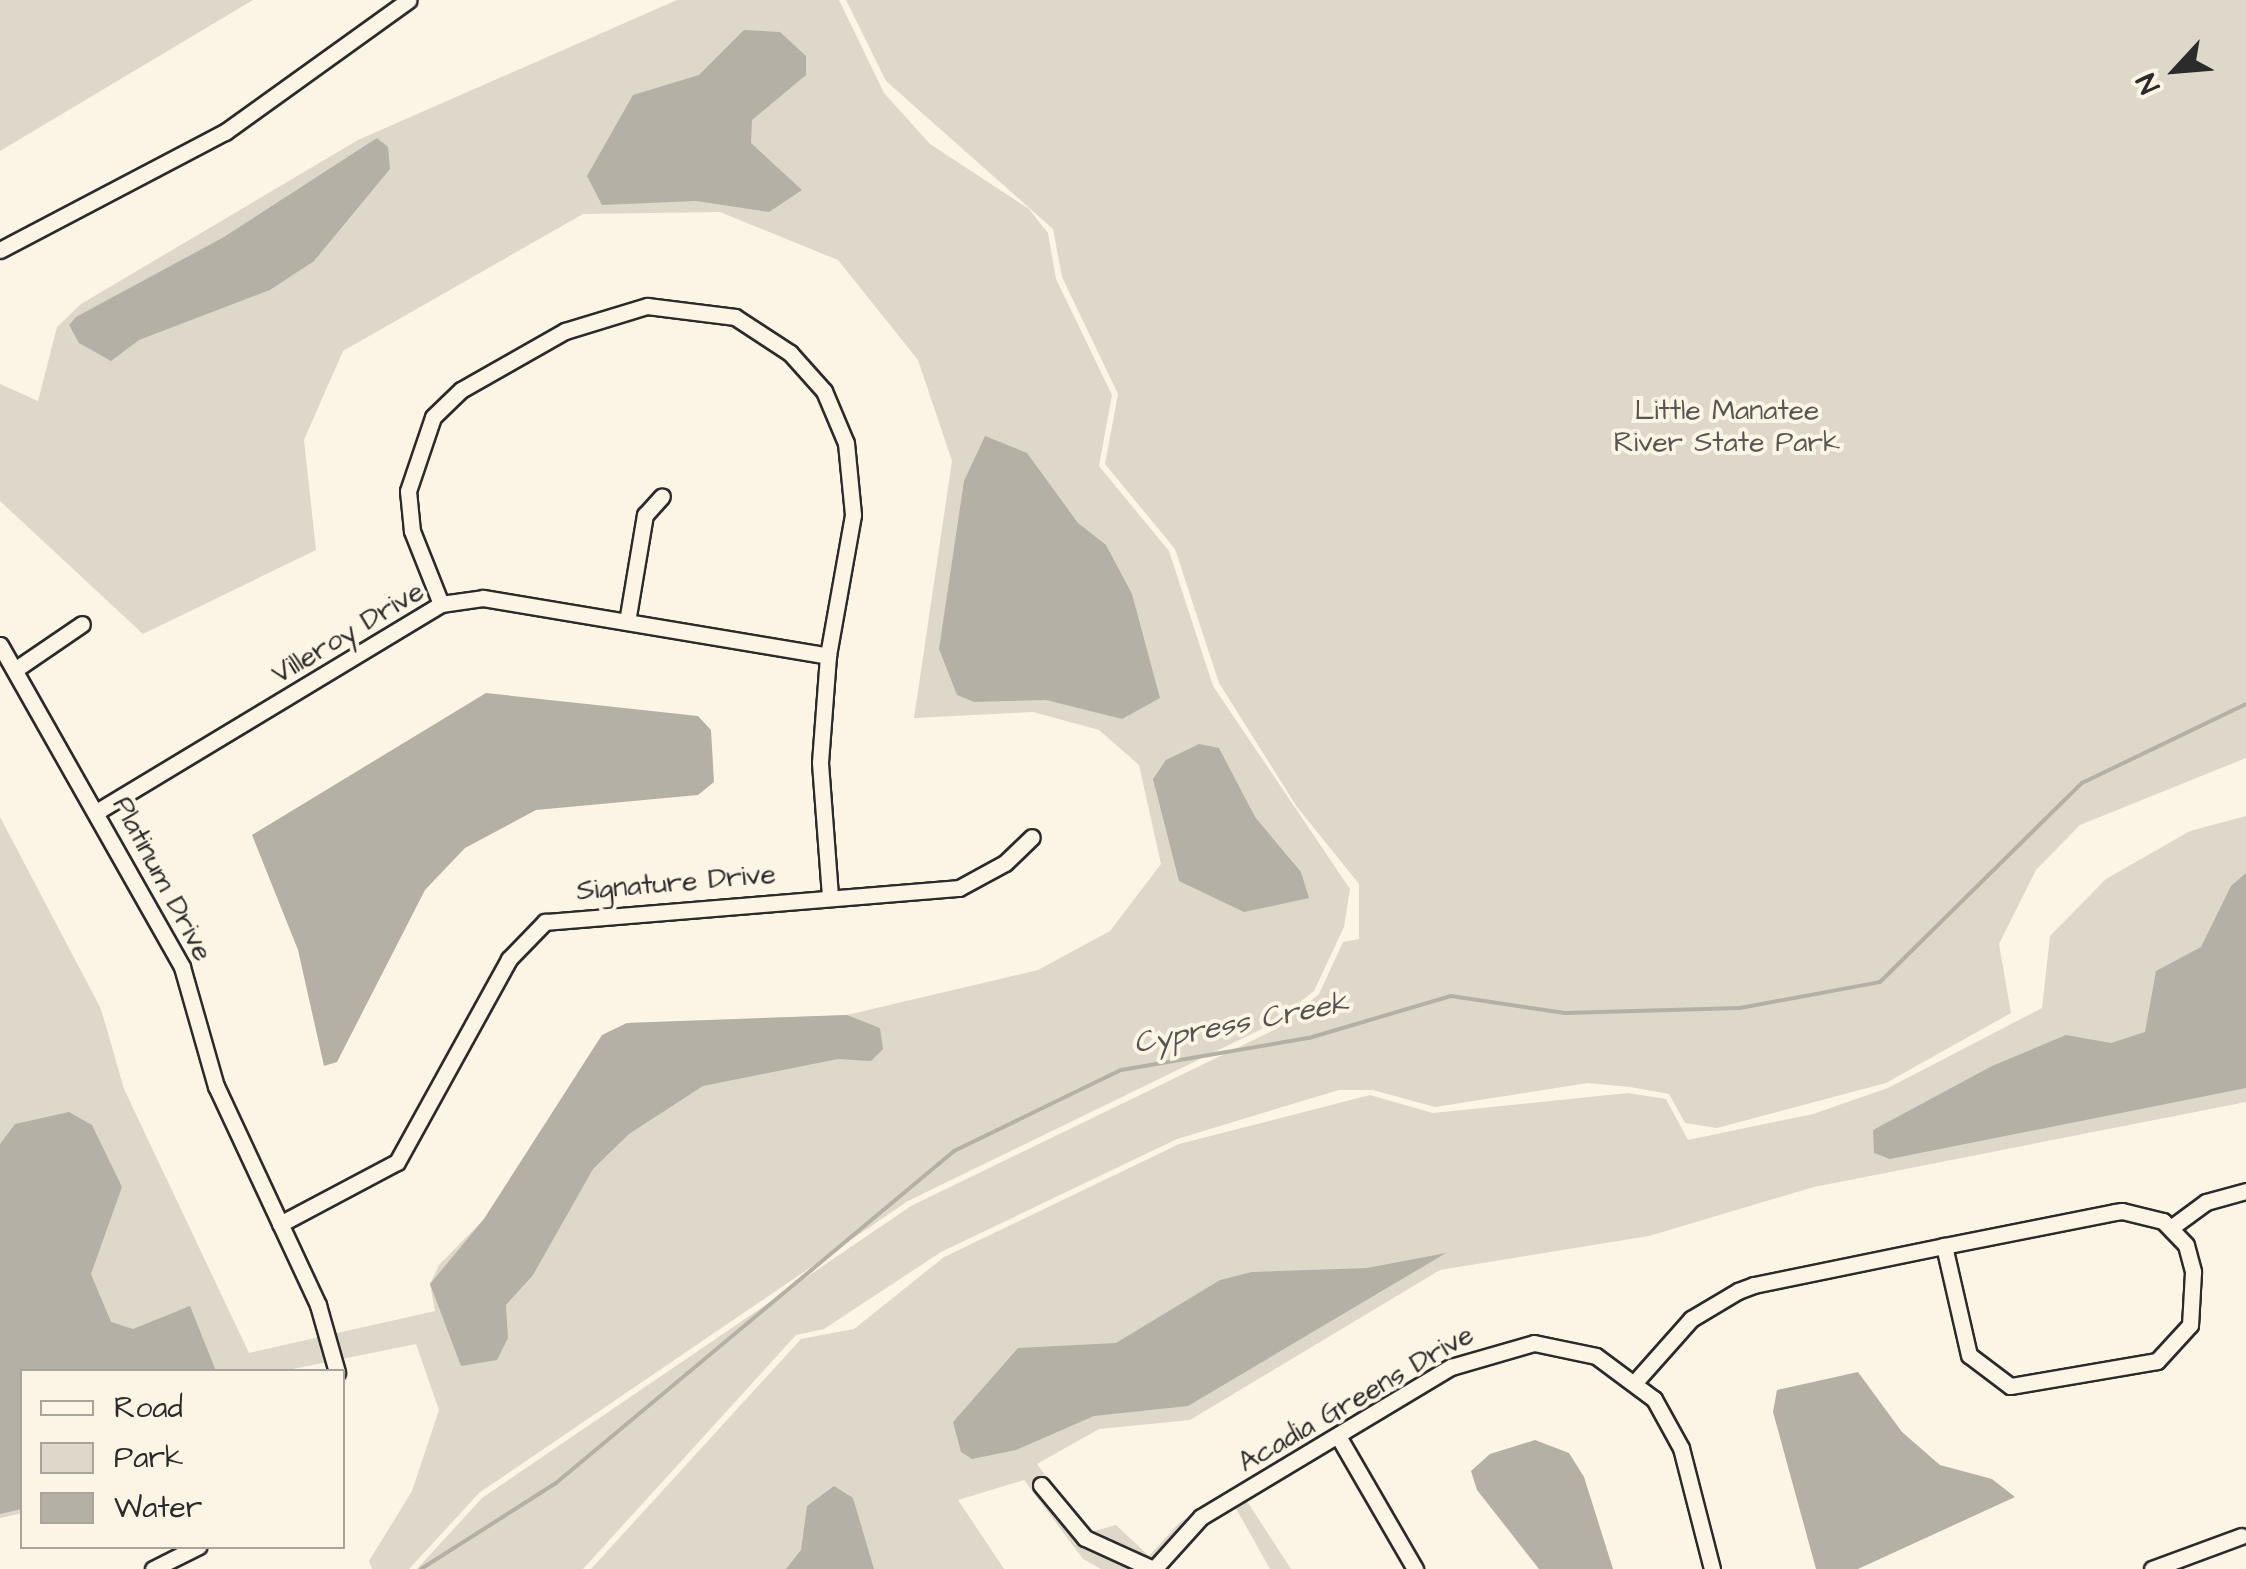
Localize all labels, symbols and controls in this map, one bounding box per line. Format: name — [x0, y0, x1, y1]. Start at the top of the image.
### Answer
north arrow — [2126, 20, 2226, 120]
text: N — [2127, 67, 2170, 100]
park label: Little Manatee River State Park — [1614, 394, 1840, 460]
street label: Villeroy Drive — [266, 575, 430, 691]
street label: Platinum Drive — [105, 791, 219, 967]
street label: Signature Drive — [575, 858, 777, 908]
water label: Cypress Creek — [1131, 985, 1351, 1061]
street label: Acadia Greens Drive — [1232, 1318, 1480, 1480]
legend — [20, 1369, 345, 1549]
text: Road — [114, 1387, 183, 1429]
text: Park — [114, 1437, 183, 1479]
text: Water — [114, 1487, 202, 1529]

